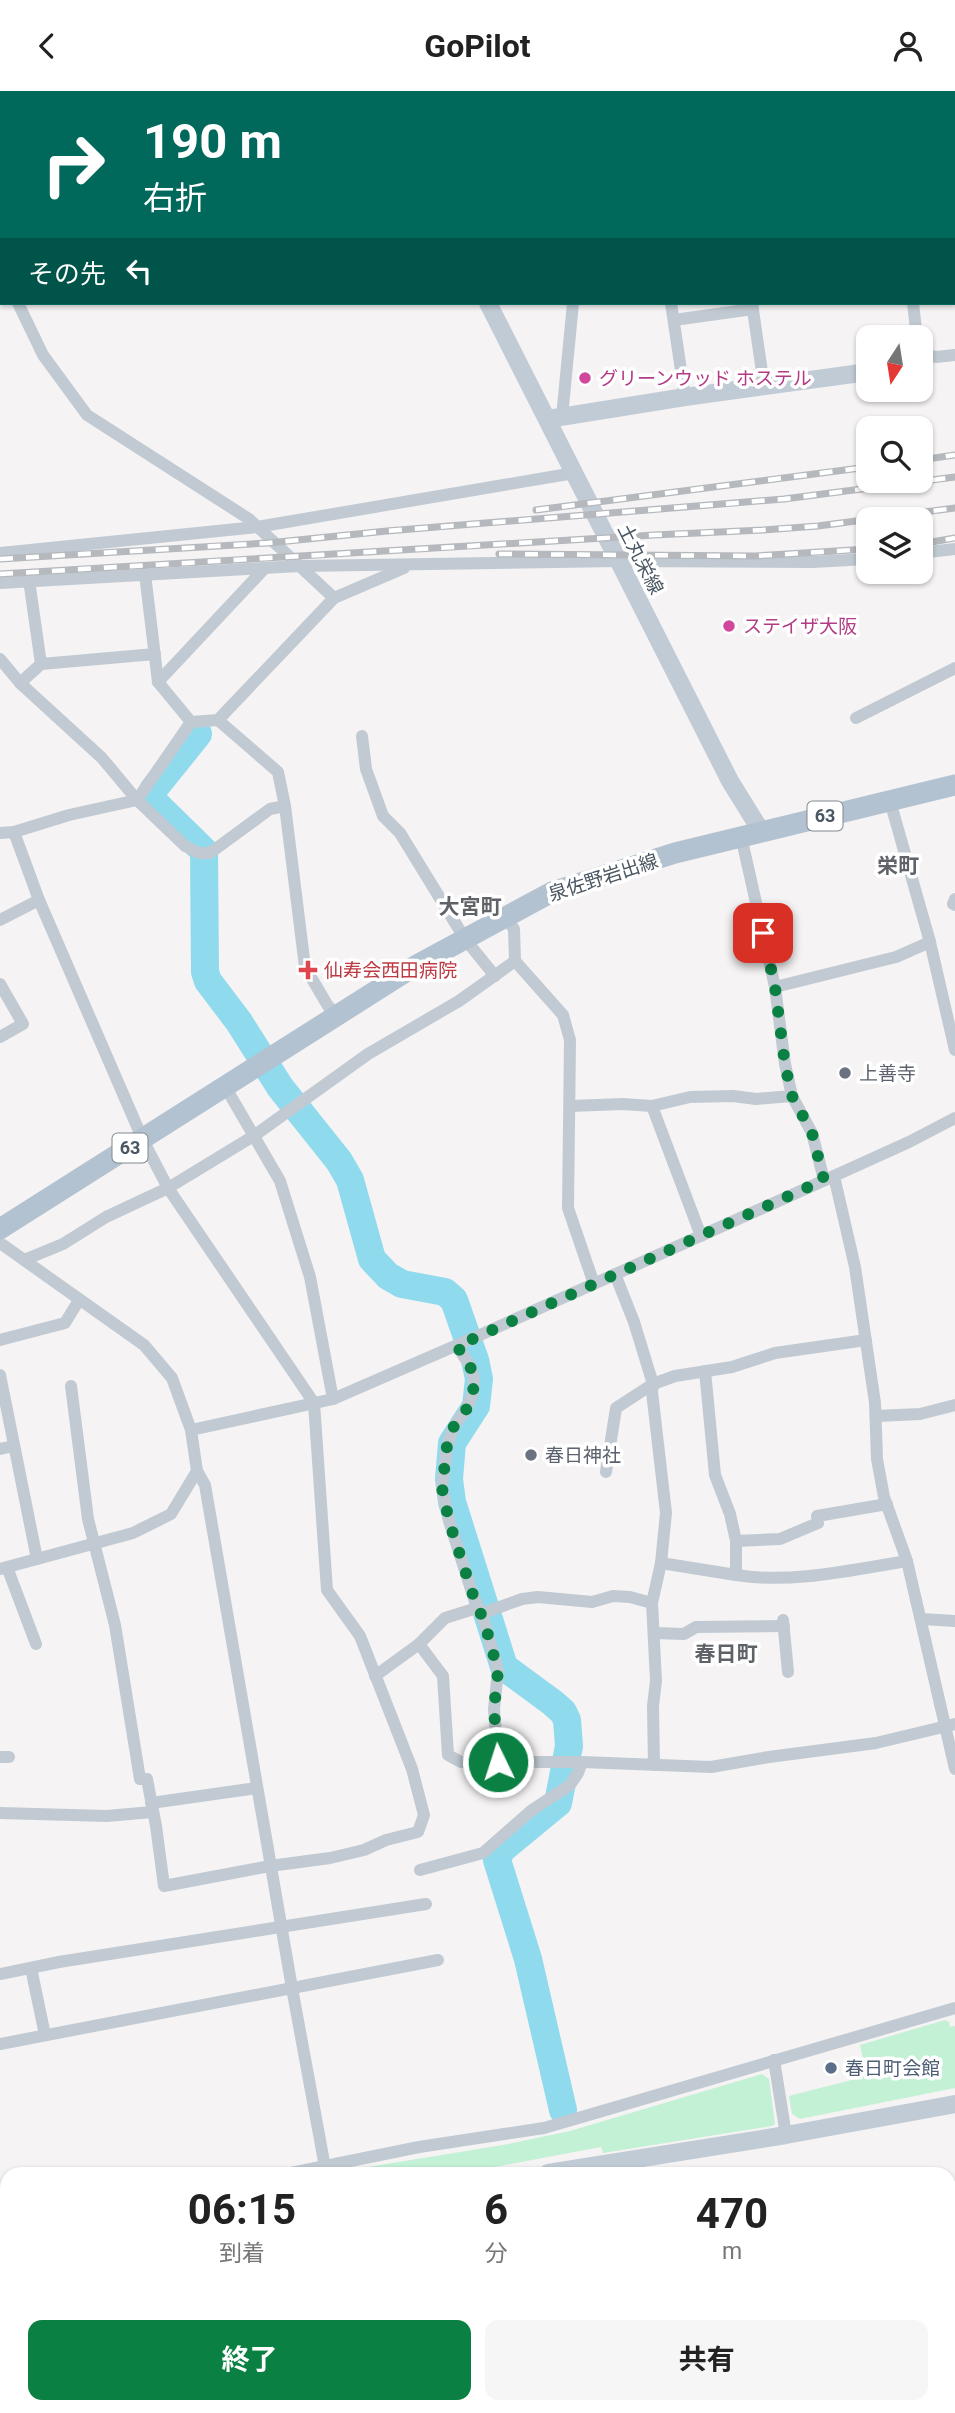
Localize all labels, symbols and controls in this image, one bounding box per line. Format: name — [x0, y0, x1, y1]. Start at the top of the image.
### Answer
icon: back — [28, 27, 66, 65]
text: GoPilot — [424, 27, 531, 65]
icon: person — [889, 27, 927, 65]
text: 190 m — [143, 113, 282, 170]
icon: right — [28, 119, 119, 210]
text: 右折 — [143, 179, 207, 217]
icon: left — [120, 252, 158, 290]
text: その先 — [28, 259, 106, 289]
north arrow — [856, 325, 933, 403]
map controls — [856, 325, 933, 584]
place label: グリーンウッド ホステル — [599, 367, 812, 390]
marker: グリーンウッド ホステル — [577, 370, 593, 386]
button: search — [856, 416, 933, 493]
button: layers — [856, 507, 933, 584]
street label: 土丸栄線 — [613, 520, 668, 598]
place label: ステイザ大阪 — [743, 615, 857, 638]
marker: ステイザ大阪 — [721, 618, 737, 634]
road number: 63 — [808, 801, 842, 831]
street label: 泉佐野岩出線 — [545, 849, 661, 906]
district label: 栄町 — [877, 854, 919, 878]
district label: 大宮町 — [439, 895, 502, 919]
pin — [733, 903, 793, 963]
icon: arrive — [744, 914, 782, 952]
place label: 仙寿会西田病院 — [324, 959, 457, 982]
marker: 仙寿会西田病院 — [298, 960, 318, 980]
place label: 上善寺 — [859, 1062, 916, 1085]
marker: 上善寺 — [837, 1065, 853, 1081]
road number: 63 — [113, 1133, 148, 1163]
place label: 春日神社 — [545, 1444, 621, 1467]
marker: 春日神社 — [523, 1447, 539, 1463]
district label: 春日町 — [695, 1642, 758, 1666]
position arrow — [461, 1725, 535, 1799]
place label: 春日町会館 — [845, 2057, 940, 2080]
marker: 春日町会館 — [823, 2060, 839, 2076]
text: 06:15 — [188, 2185, 296, 2234]
text: 6 — [484, 2185, 508, 2234]
text: 470 — [696, 2189, 768, 2238]
text: m — [722, 2238, 742, 2265]
text: 到着 — [219, 2240, 265, 2267]
text: 分 — [484, 2240, 507, 2267]
button: 終了 — [28, 2320, 471, 2400]
button: 共有 — [485, 2320, 928, 2400]

